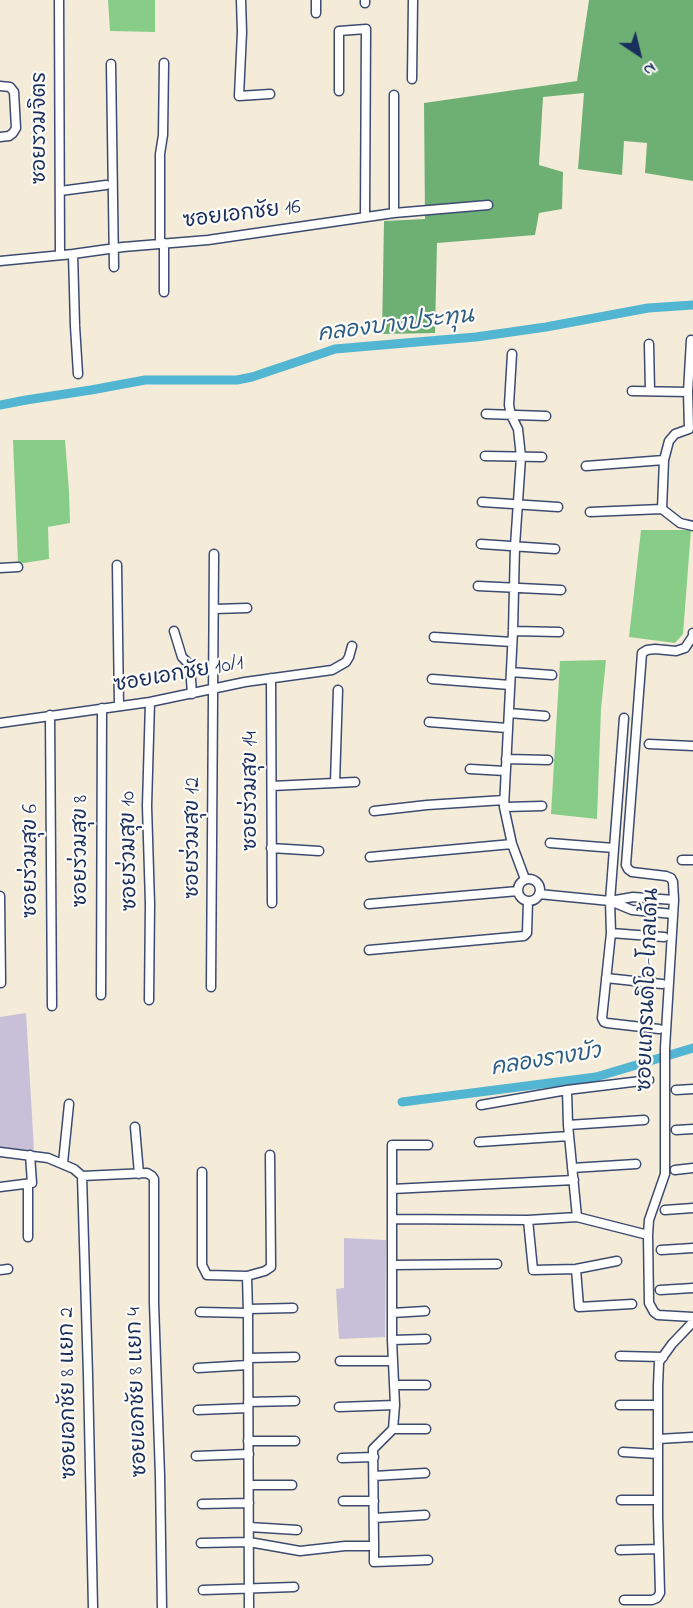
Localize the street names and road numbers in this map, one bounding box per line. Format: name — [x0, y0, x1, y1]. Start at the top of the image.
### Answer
street label: ซอยรวมจิตร — [29, 72, 55, 184]
street label: ซอยเอกชัย 16 — [182, 196, 302, 236]
street label: ซอยเอกชัย 10/1 — [112, 652, 246, 700]
street label: ซอยร่วมสุข 14 — [240, 731, 266, 851]
street label: ซอยร่วมสุข 12 — [182, 777, 208, 899]
street label: ซอยร่วมสุข 10 — [117, 791, 145, 911]
street label: ซอยร่วมสุข 8 — [70, 795, 96, 907]
street label: ซอยร่วมสุข 6 — [20, 804, 46, 918]
street label: ซอยแกรนดิโอ-โกลเด้น — [634, 888, 666, 1092]
street label: ซอยเอกชัย 8 แยก 2 — [56, 1307, 84, 1479]
street label: ซอยเอกชัย 8 แยก 4 — [123, 1307, 155, 1477]

